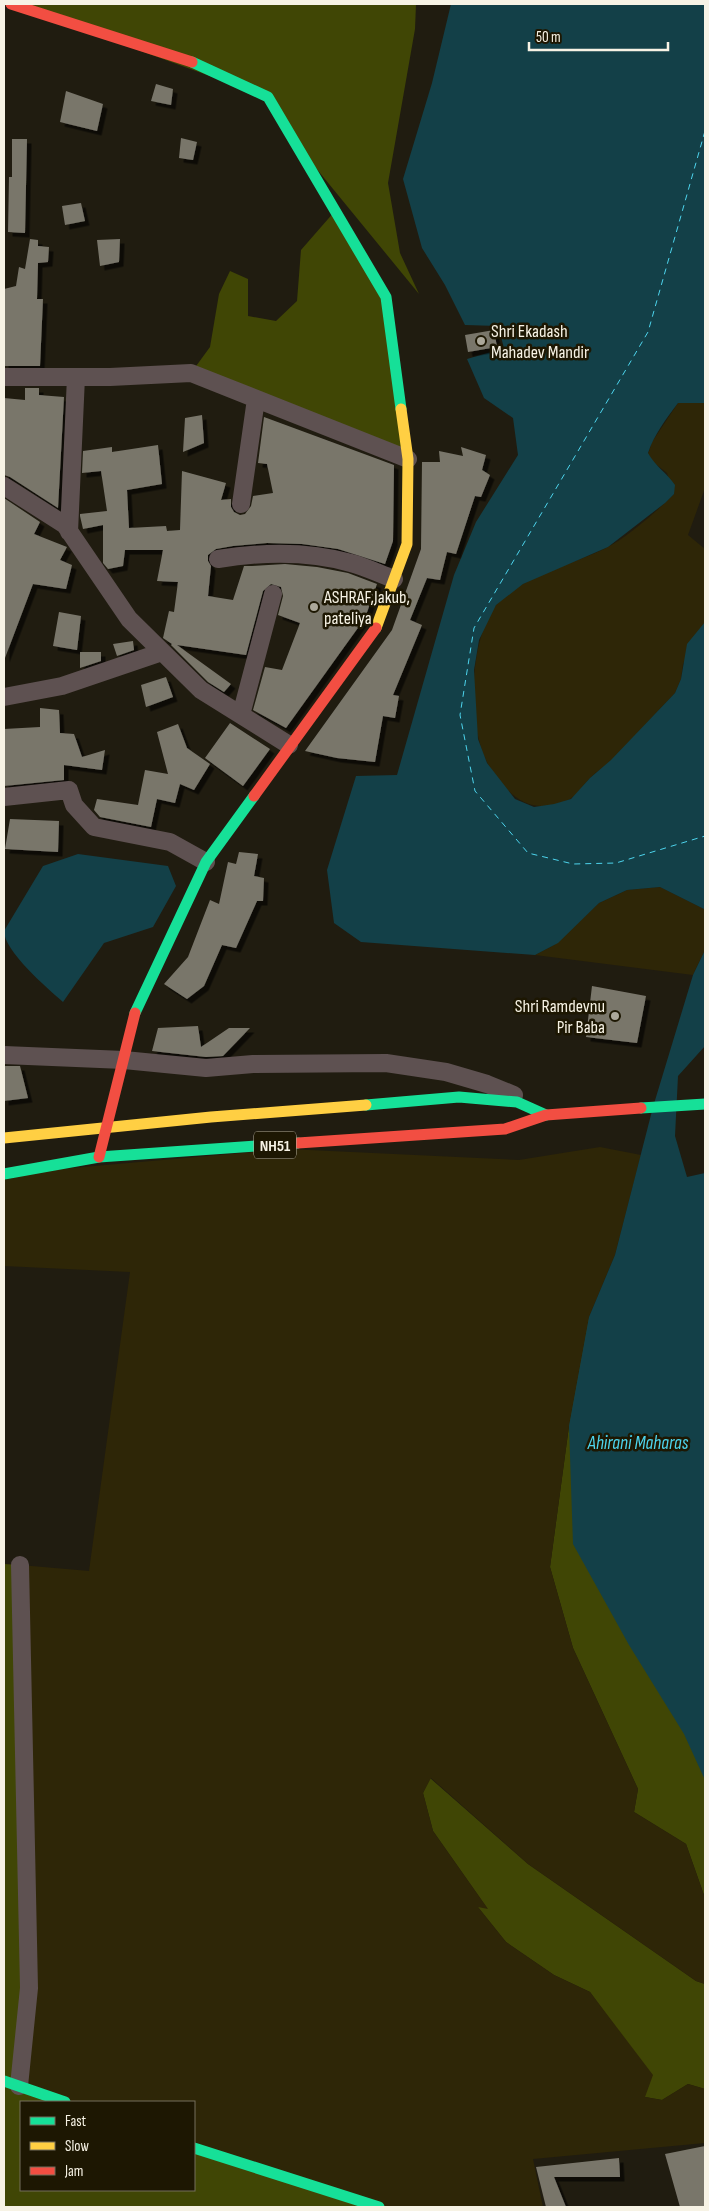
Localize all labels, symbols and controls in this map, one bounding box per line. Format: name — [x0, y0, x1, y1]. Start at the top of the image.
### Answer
scale bar — [529, 20, 668, 52]
text: 50 m — [536, 28, 561, 47]
place label: Shri Ekadash Mahadev Mandir — [491, 321, 589, 363]
marker: Shri Ekadash Mahadev Mandir — [475, 335, 487, 347]
place label: ASHRAF,Jakub, pateliya — [323, 587, 410, 629]
marker: ASHRAF,Jakub, pateliya — [308, 601, 320, 613]
place label: Shri Ramdevnu Pir Baba — [515, 996, 605, 1038]
marker: Shri Ramdevnu Pir Baba — [609, 1010, 621, 1022]
road number: NH51 — [254, 1132, 296, 1158]
water label: Ahirani Maharas — [587, 1432, 689, 1455]
legend — [20, 2101, 195, 2191]
text: Fast — [65, 2112, 87, 2131]
text: Slow — [65, 2137, 89, 2156]
text: Jam — [64, 2162, 83, 2181]

